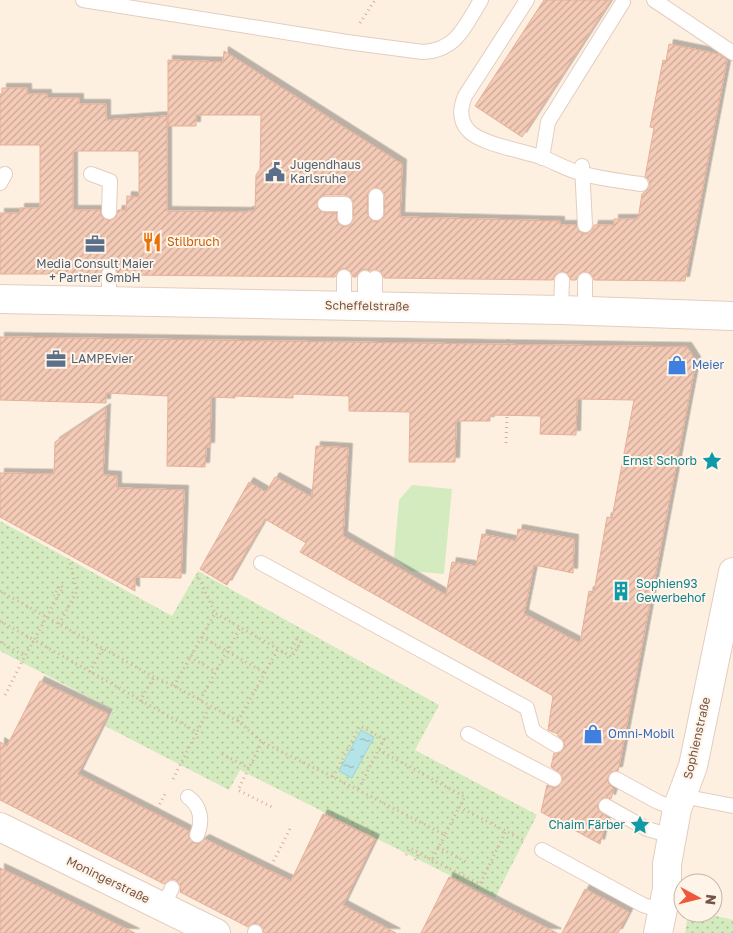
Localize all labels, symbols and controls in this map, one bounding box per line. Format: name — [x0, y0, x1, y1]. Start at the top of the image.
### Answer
place label: Jugendhaus Karlsruhe — [290, 157, 361, 186]
public building icon: Jugendhaus Karlsruhe — [264, 161, 286, 183]
restaurant icon: Stilbruch — [141, 231, 163, 253]
office icon: Media Consult Maier + Partner GmbH — [84, 233, 106, 255]
place label: Stilbruch — [167, 234, 220, 249]
place label: Media Consult Maier + Partner GmbH — [36, 256, 154, 285]
street label: Scheffelstraße — [325, 297, 409, 314]
office icon: LAMPEvier — [45, 348, 67, 370]
place label: LAMPEvier — [71, 351, 134, 366]
shop icon: Meier — [666, 354, 688, 376]
place label: Meier — [692, 357, 724, 372]
place icon: Ernst Schorb — [701, 450, 723, 472]
place label: Ernst Schorb — [623, 453, 697, 468]
place label: Sophien93 Gewerbehof — [636, 576, 706, 605]
building icon: Sophien93 Gewerbehof — [610, 580, 632, 602]
street label: Sophienstraße — [680, 695, 713, 780]
shop icon: Omni-Mobil — [582, 723, 604, 745]
place label: Omni-Mobil — [608, 726, 675, 741]
place icon: Chaim Färber — [629, 814, 651, 836]
place label: Chaim Färber — [548, 817, 625, 832]
street label: Moningerstraße — [64, 853, 152, 906]
north arrow — [673, 873, 723, 923]
text: N — [702, 893, 720, 906]

